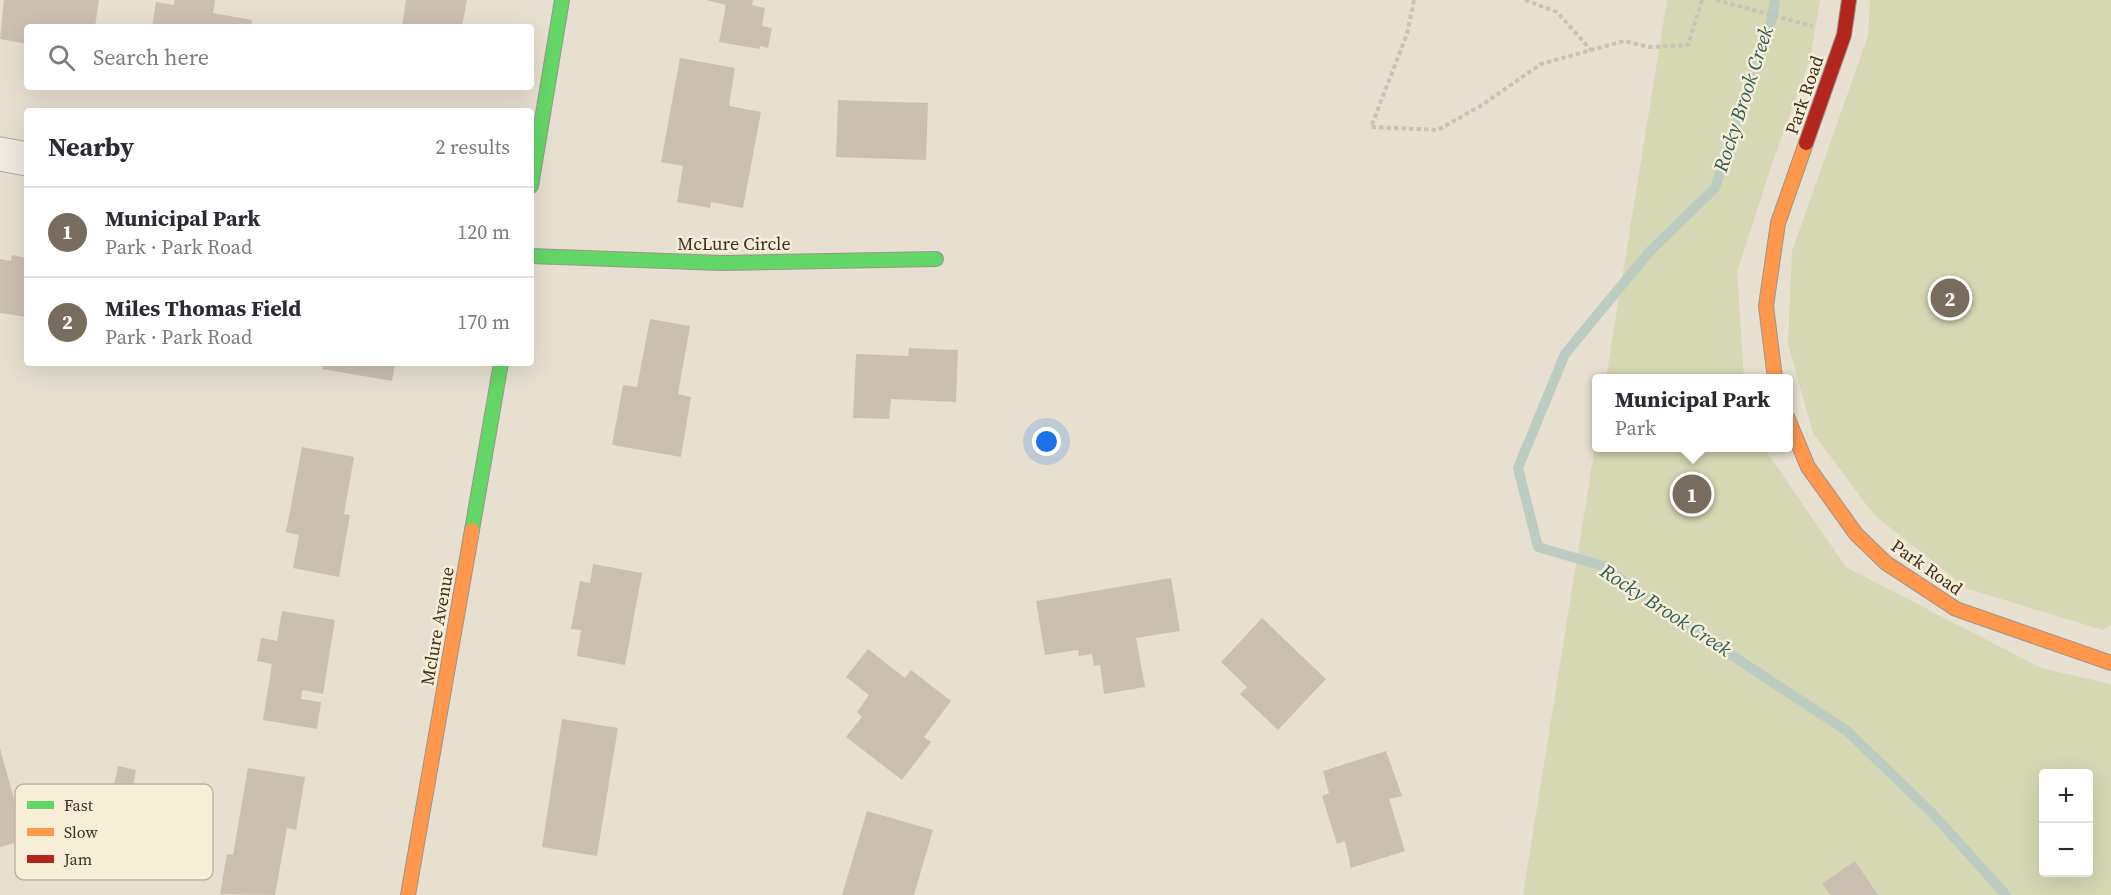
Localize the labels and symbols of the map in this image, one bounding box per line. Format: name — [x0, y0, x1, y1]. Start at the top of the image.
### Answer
water label: Rocky Brook Creek — [1706, 22, 1780, 176]
street label: Park Road — [1779, 52, 1829, 138]
street label: McLure Circle — [677, 231, 791, 256]
pin: 2 — [1930, 276, 1970, 320]
your location — [1032, 427, 1061, 456]
pin: 1 — [1672, 472, 1712, 516]
street label: Park Road — [1886, 533, 1968, 601]
water label: Rocky Brook Creek — [1594, 556, 1738, 663]
street label: Mclure Avenue — [414, 565, 460, 687]
legend — [15, 784, 213, 880]
text: Fast — [64, 794, 94, 816]
text: Slow — [64, 821, 99, 843]
text: Jam — [63, 848, 92, 870]

